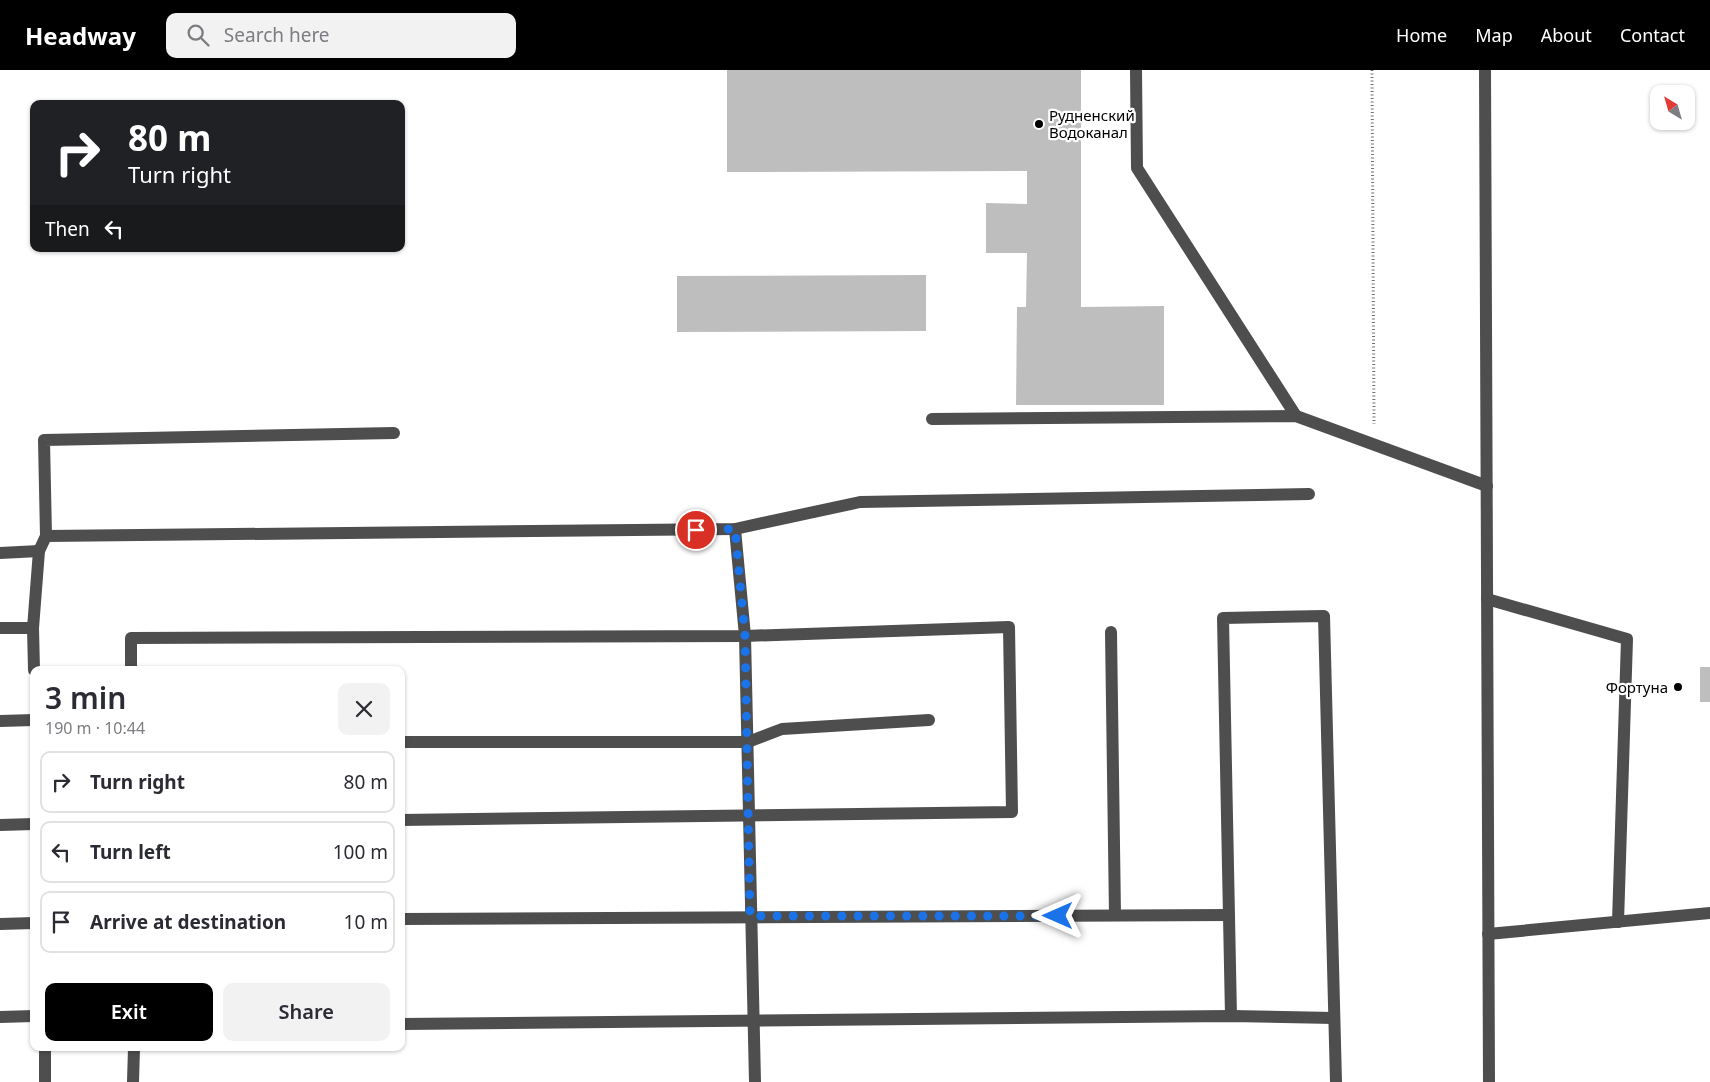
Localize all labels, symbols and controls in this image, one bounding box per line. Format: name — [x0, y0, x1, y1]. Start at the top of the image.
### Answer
search box — [166, 13, 516, 58]
text: Headway — [25, 19, 136, 52]
icon: search — [184, 21, 212, 49]
text: Search here — [224, 22, 330, 48]
text: Home — [1396, 23, 1447, 47]
text: Map — [1475, 23, 1513, 47]
text: About — [1541, 23, 1592, 47]
text: Contact — [1620, 23, 1685, 47]
north arrow — [1650, 85, 1695, 130]
map controls — [1650, 85, 1695, 130]
place label: Рудненский Водоканал — [1049, 105, 1135, 142]
text: 80 m — [128, 114, 211, 161]
marker: Рудненский Водоканал — [1033, 118, 1045, 130]
icon: right — [45, 120, 110, 185]
text: Turn right — [128, 159, 231, 189]
icon: left — [100, 215, 128, 243]
text: Then — [45, 216, 90, 242]
pin — [675, 509, 717, 551]
icon: arrive — [682, 516, 710, 544]
text: 3 min — [45, 677, 126, 718]
place label: Фортуна — [1606, 677, 1668, 697]
marker: Фортуна — [1672, 681, 1684, 693]
button: close — [338, 683, 390, 735]
text: 190 m · 10:44 — [45, 717, 145, 739]
icon: right — [47, 768, 75, 796]
text: Turn right — [90, 769, 185, 795]
text: 80 m — [344, 769, 388, 795]
icon: left — [47, 838, 75, 866]
text: Turn left — [90, 839, 171, 865]
text: 100 m — [333, 839, 388, 865]
position arrow — [1031, 889, 1083, 941]
icon: arrive — [47, 908, 75, 936]
text: Arrive at destination — [90, 909, 286, 935]
text: 10 m — [344, 909, 388, 935]
button: Exit — [45, 983, 213, 1041]
button: Share — [223, 983, 390, 1041]

